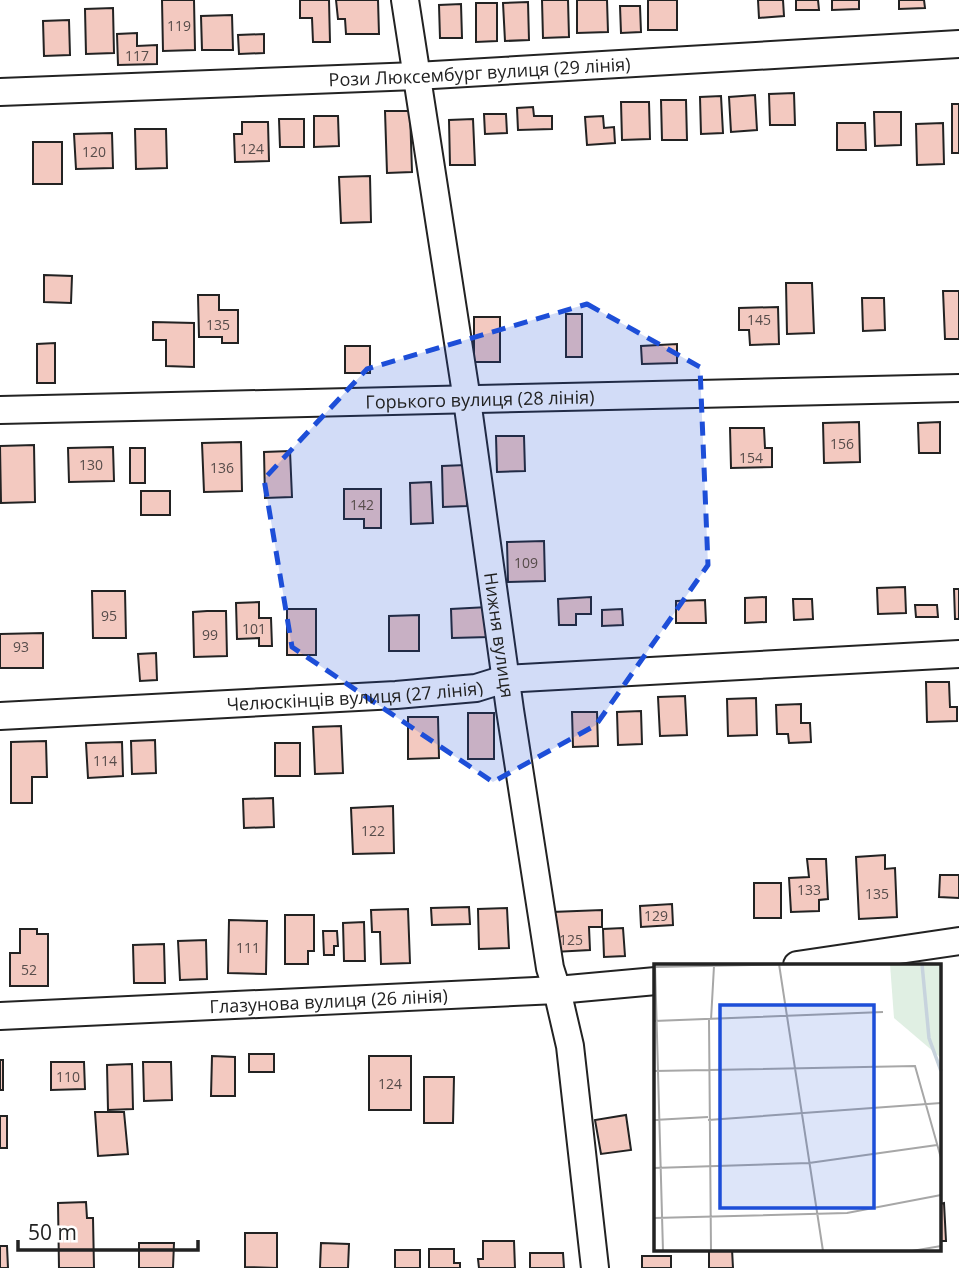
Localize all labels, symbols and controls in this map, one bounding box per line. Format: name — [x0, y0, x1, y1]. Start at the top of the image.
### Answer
house number: 119 — [167, 16, 191, 35]
house number: 117 — [125, 46, 149, 65]
street label: Рози Люксембург вулиця (29 лiнiя) — [328, 51, 631, 91]
house number: 124 — [240, 139, 264, 158]
house number: 120 — [82, 142, 106, 161]
house number: 145 — [747, 310, 771, 329]
house number: 135 — [206, 315, 230, 334]
street label: Горького вулиця (28 лiнiя) — [365, 384, 595, 414]
house number: 156 — [830, 434, 854, 453]
house number: 154 — [739, 448, 763, 467]
house number: 130 — [79, 455, 103, 474]
house number: 136 — [210, 458, 234, 477]
house number: 142 — [350, 495, 374, 514]
house number: 109 — [514, 553, 538, 572]
street label: Нижня вулиця — [479, 571, 520, 699]
house number: 95 — [101, 606, 117, 625]
house number: 101 — [242, 619, 266, 638]
house number: 99 — [202, 625, 218, 644]
house number: 93 — [13, 637, 29, 656]
street label: Челюскінців вулиця (27 лiнiя) — [226, 675, 486, 716]
house number: 114 — [93, 751, 117, 770]
house number: 122 — [361, 821, 385, 840]
house number: 133 — [797, 880, 821, 899]
house number: 135 — [865, 884, 889, 903]
house number: 129 — [644, 906, 668, 925]
house number: 125 — [559, 930, 583, 949]
house number: 111 — [236, 938, 260, 957]
house number: 52 — [21, 960, 37, 979]
inset map — [654, 964, 942, 1250]
street label: Глазунова вулиця (26 лiнiя) — [209, 983, 448, 1018]
house number: 110 — [56, 1067, 80, 1086]
house number: 124 — [378, 1074, 402, 1093]
scale bar — [18, 1208, 198, 1252]
text: 50 m — [28, 1218, 77, 1246]

